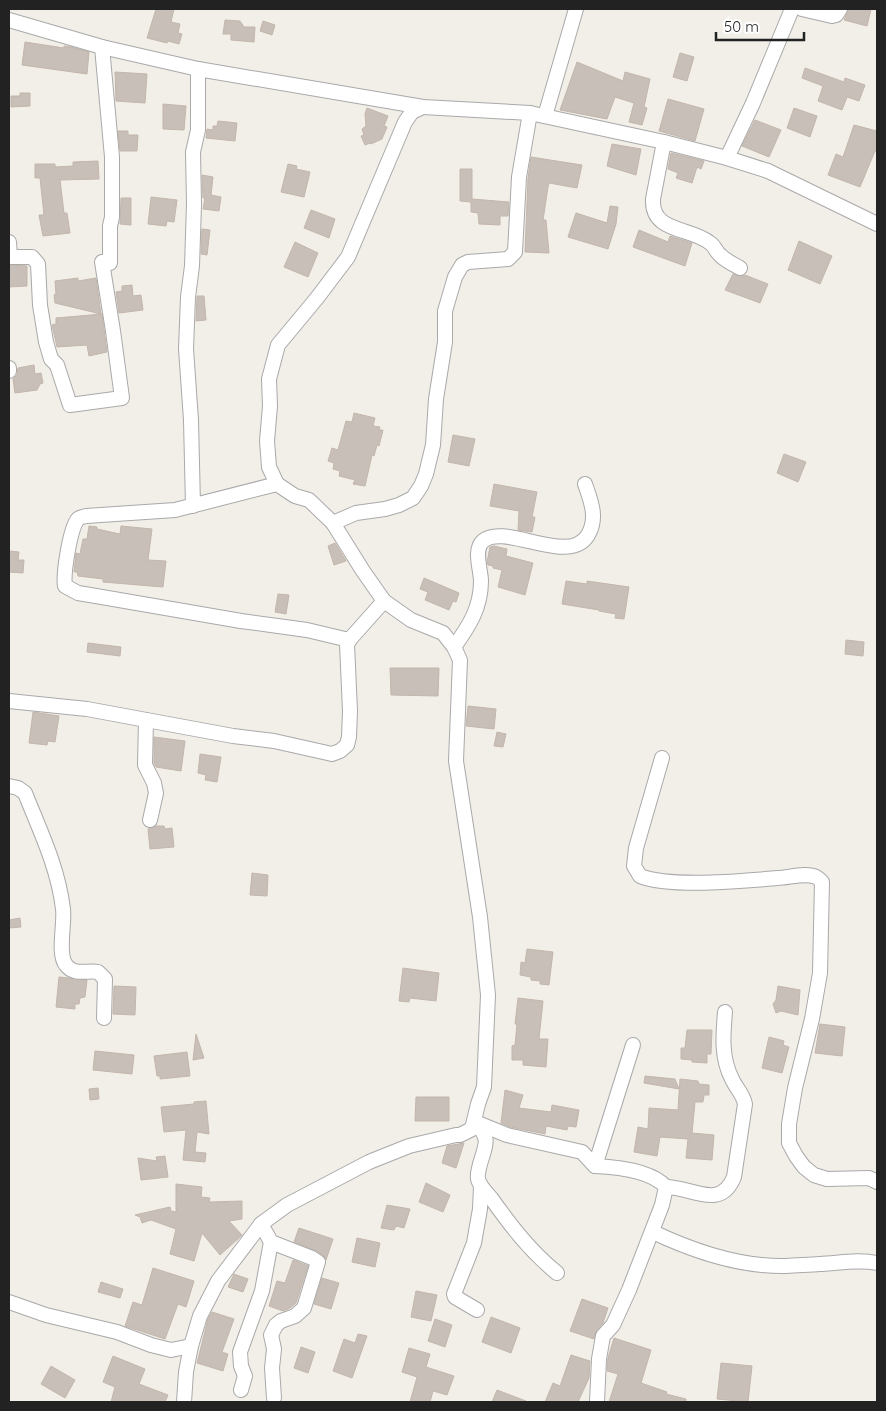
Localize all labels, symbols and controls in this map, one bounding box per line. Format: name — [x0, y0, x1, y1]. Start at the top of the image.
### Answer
scale bar — [716, 10, 804, 42]
text: 50 m — [724, 17, 759, 36]

